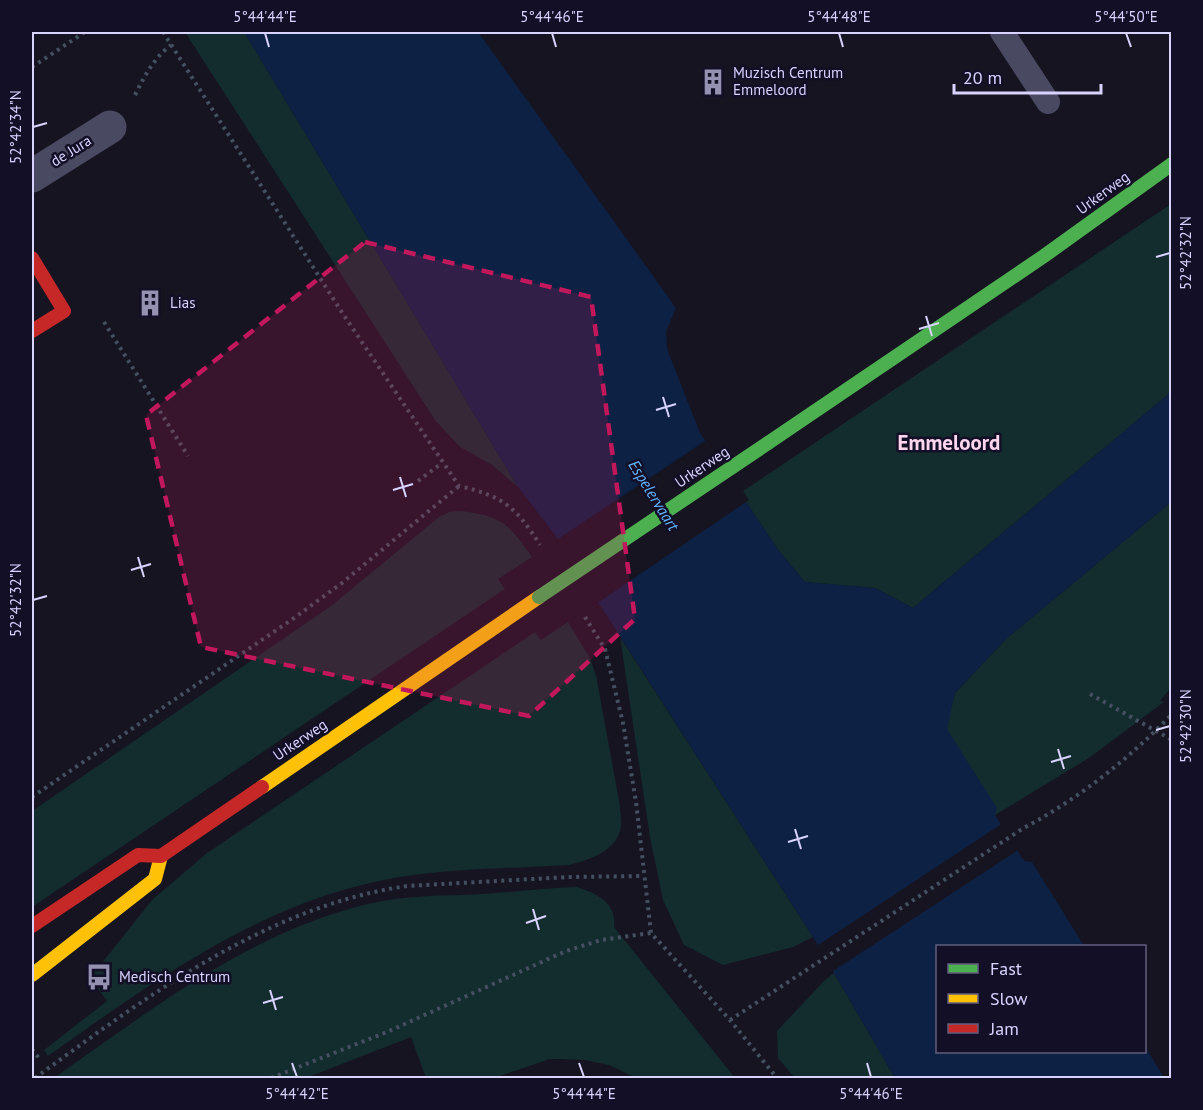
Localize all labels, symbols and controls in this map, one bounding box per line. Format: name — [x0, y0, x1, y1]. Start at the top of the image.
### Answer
text: 5°44'44"E — [233, 7, 297, 26]
text: 5°44'46"E — [520, 7, 584, 26]
text: 5°44'48"E — [807, 7, 871, 26]
text: 5°44'50"E — [1094, 7, 1158, 26]
scale bar — [954, 57, 1101, 95]
place label: Muzisch Centrum Emmeloord — [733, 63, 843, 99]
text: 20 m — [963, 66, 1002, 89]
building icon: Muzisch Centrum Emmeloord — [698, 67, 728, 97]
text: 52°42'34"N — [6, 90, 25, 164]
street label: de Jura — [47, 131, 95, 170]
street label: Urkerweg — [1072, 167, 1133, 218]
text: 52°42'32"N — [1176, 216, 1195, 290]
building icon: Lias — [135, 288, 165, 318]
place label: Lias — [170, 293, 196, 312]
district label: Emmeloord — [898, 429, 1000, 456]
street label: Urkerweg — [671, 442, 732, 492]
water label: Espelervaart — [624, 456, 684, 535]
text: 52°42'32"N — [6, 563, 25, 637]
text: 52°42'30"N — [1176, 689, 1195, 763]
street label: Urkerweg — [269, 715, 330, 765]
legend — [936, 945, 1146, 1053]
text: Fast — [990, 957, 1022, 980]
bus stop icon: Medisch Centrum — [84, 962, 114, 992]
place label: Medisch Centrum — [119, 967, 230, 986]
text: Slow — [990, 987, 1028, 1010]
text: Jam — [989, 1017, 1019, 1040]
text: 5°44'42"E — [265, 1084, 329, 1103]
text: 5°44'44"E — [552, 1084, 616, 1103]
text: 5°44'46"E — [839, 1084, 903, 1103]

